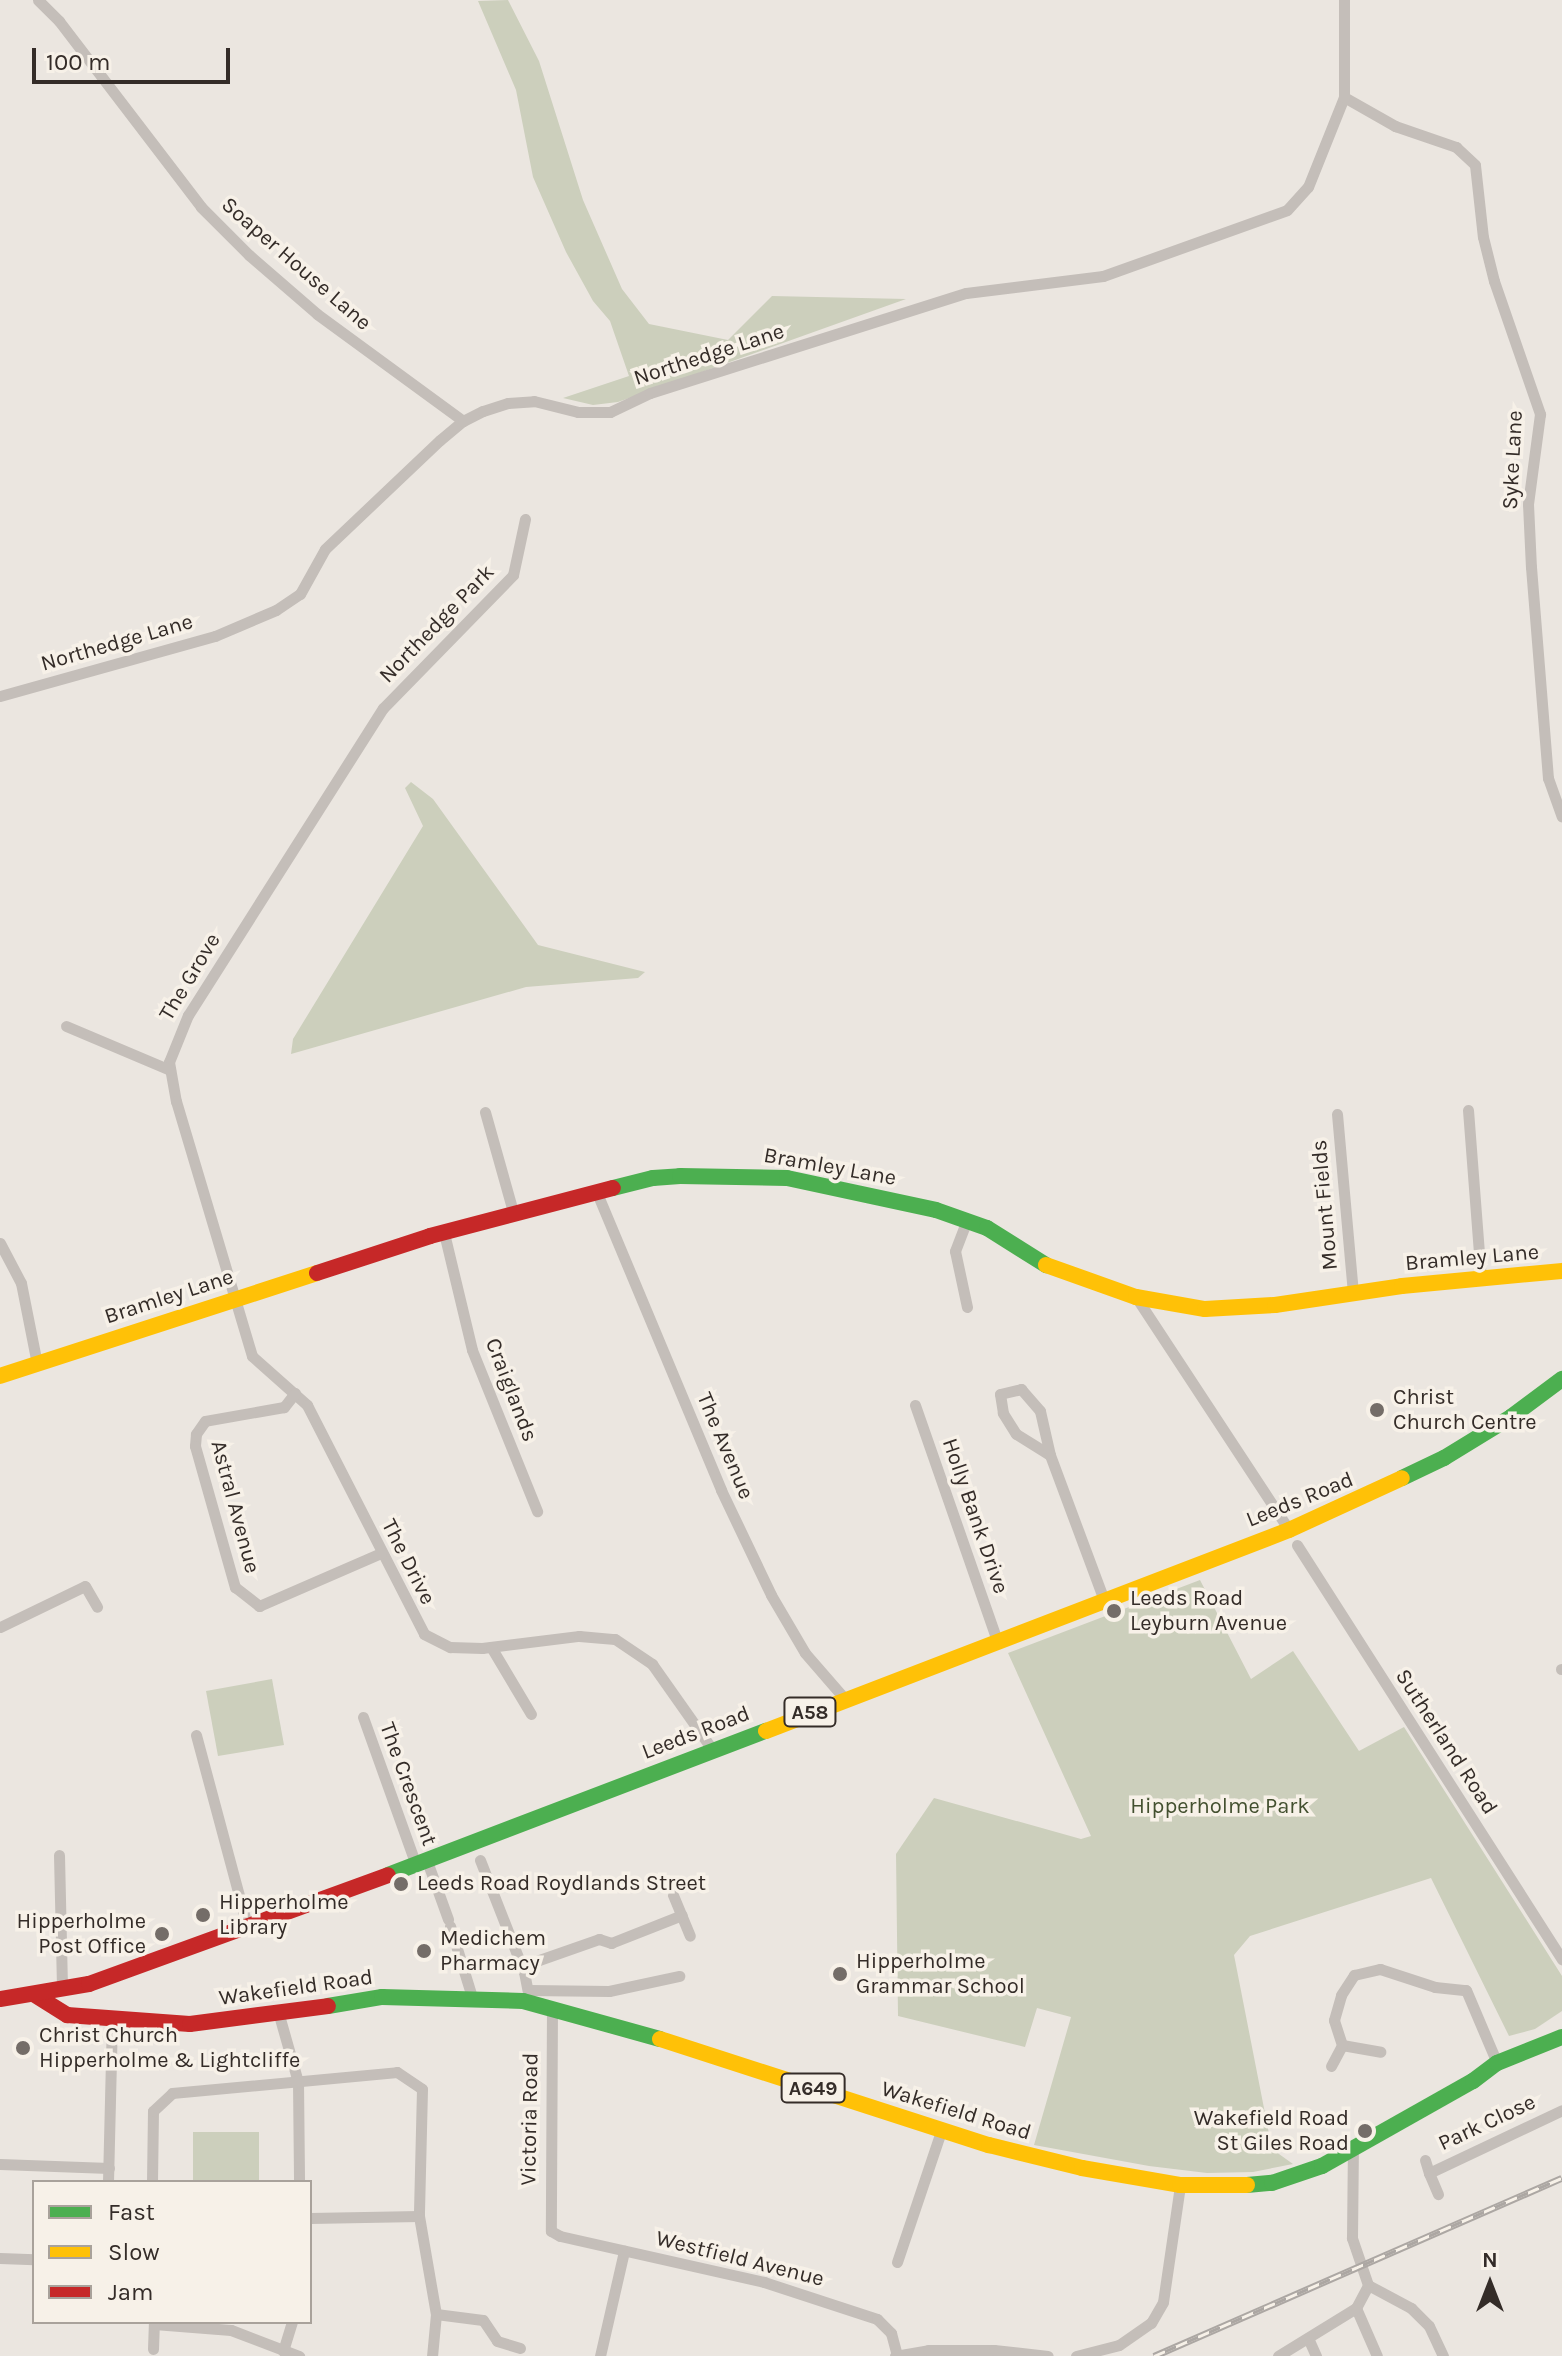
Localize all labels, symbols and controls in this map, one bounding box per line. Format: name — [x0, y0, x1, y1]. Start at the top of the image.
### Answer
scale bar — [36, 32, 234, 82]
text: 100 m — [46, 48, 111, 76]
street label: Soaper House Lane — [216, 192, 376, 336]
street label: Northedge Lane — [630, 318, 788, 392]
street label: Syke Lane — [1497, 410, 1529, 510]
street label: Northedge Park — [374, 559, 500, 689]
street label: Northedge Lane — [38, 609, 196, 677]
street label: The Grove — [154, 928, 226, 1026]
street label: Mount Fields — [1306, 1139, 1344, 1271]
street label: Bramley Lane — [762, 1142, 898, 1192]
street label: Bramley Lane — [1404, 1239, 1540, 1277]
street label: Bramley Lane — [101, 1264, 237, 1330]
street label: Craiglands — [479, 1335, 543, 1445]
place label: Christ Church Centre — [1393, 1384, 1536, 1436]
street label: The Avenue — [691, 1389, 759, 1503]
marker: Christ Church Centre — [1368, 1401, 1386, 1419]
street label: Holly Bank Drive — [936, 1435, 1014, 1597]
street label: Astral Avenue — [205, 1438, 265, 1576]
street label: Leeds Road — [1243, 1467, 1357, 1533]
street label: The Drive — [375, 1515, 441, 1609]
place label: Leeds Road Leyburn Avenue — [1130, 1585, 1287, 1636]
marker: Leeds Road Leyburn Avenue — [1105, 1602, 1123, 1620]
street label: Sutherland Road — [1389, 1664, 1503, 1820]
road number: A58 — [782, 1696, 838, 1728]
street label: Leeds Road — [638, 1700, 754, 1766]
street label: The Crescent — [373, 1719, 443, 1849]
park label: Hipperholme Park — [1130, 1794, 1310, 1820]
place label: Leeds Road Roydlands Street — [417, 1871, 706, 1897]
marker: Leeds Road Roydlands Street — [392, 1875, 410, 1893]
place label: Hipperholme Library — [219, 1889, 349, 1940]
marker: Hipperholme Library — [194, 1906, 212, 1924]
place label: Hipperholme Post Office — [16, 1908, 146, 1960]
marker: Hipperholme Post Office — [153, 1925, 171, 1943]
place label: Medichem Pharmacy — [440, 1925, 546, 1976]
marker: Medichem Pharmacy — [415, 1942, 433, 1960]
place label: Hipperholme Grammar School — [856, 1948, 1025, 2000]
street label: Wakefield Road — [217, 1964, 375, 2012]
marker: Hipperholme Grammar School — [831, 1965, 849, 1983]
place label: Christ Church Hipperholme & Lightcliffe — [39, 2022, 300, 2074]
marker: Christ Church Hipperholme & Lightcliffe — [14, 2039, 32, 2057]
street label: Victoria Road — [516, 2052, 544, 2186]
road number: A649 — [779, 2072, 847, 2104]
street label: Wakefield Road — [878, 2076, 1034, 2146]
street label: Park Close — [1434, 2089, 1540, 2157]
place label: Wakefield Road St Giles Road — [1194, 2105, 1349, 2156]
marker: Wakefield Road St Giles Road — [1356, 2122, 1374, 2140]
legend — [32, 2180, 312, 2324]
text: Fast — [108, 2198, 155, 2226]
street label: Westfield Avenue — [653, 2225, 827, 2293]
text: Slow — [108, 2238, 160, 2266]
north arrow — [1450, 2244, 1530, 2324]
text: N — [1482, 2247, 1498, 2273]
text: Jam — [108, 2278, 153, 2306]

